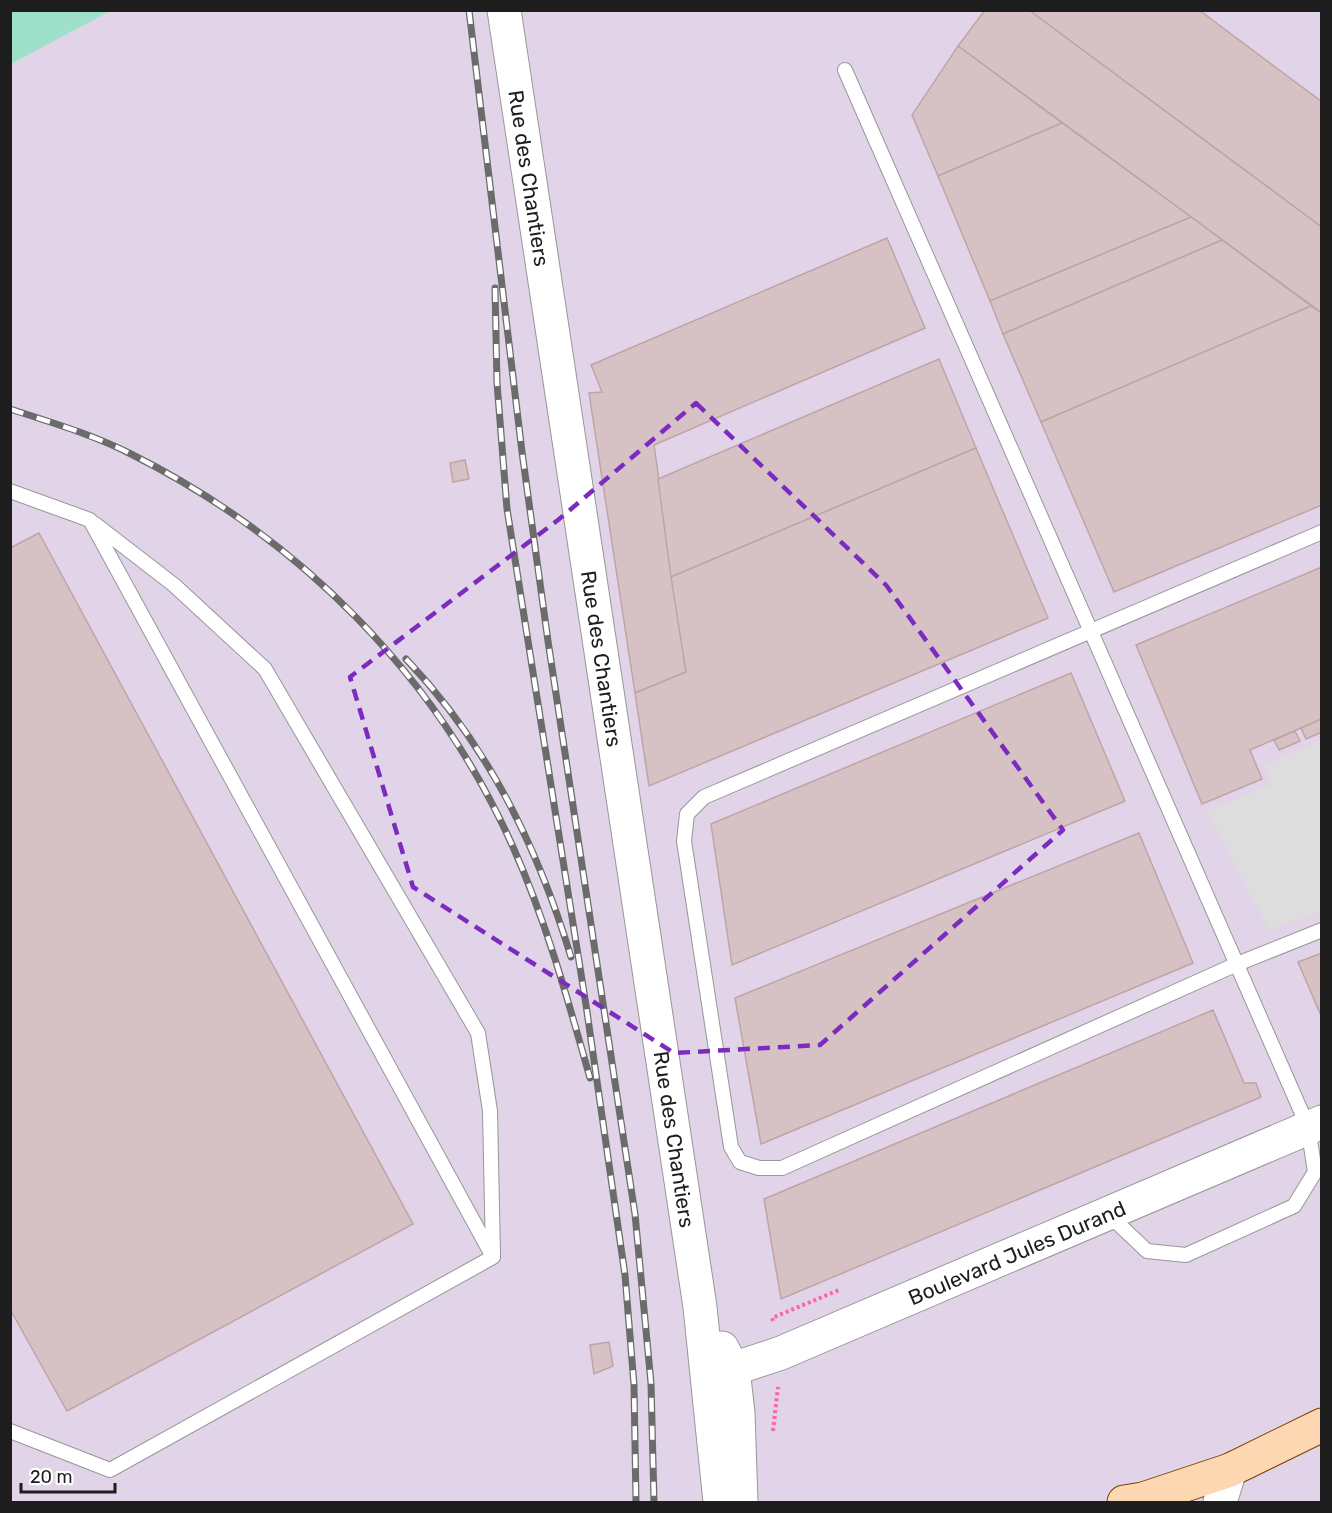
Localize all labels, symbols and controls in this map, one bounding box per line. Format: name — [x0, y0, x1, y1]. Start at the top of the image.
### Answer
street label: Rue des Chantiers — [504, 88, 555, 268]
street label: Rue des Chantiers — [576, 569, 628, 749]
street label: Rue des Chantiers — [649, 1049, 700, 1229]
street label: Boulevard Jules Durand — [904, 1195, 1129, 1310]
scale bar — [21, 1456, 116, 1494]
text: 20 m — [30, 1466, 72, 1488]

